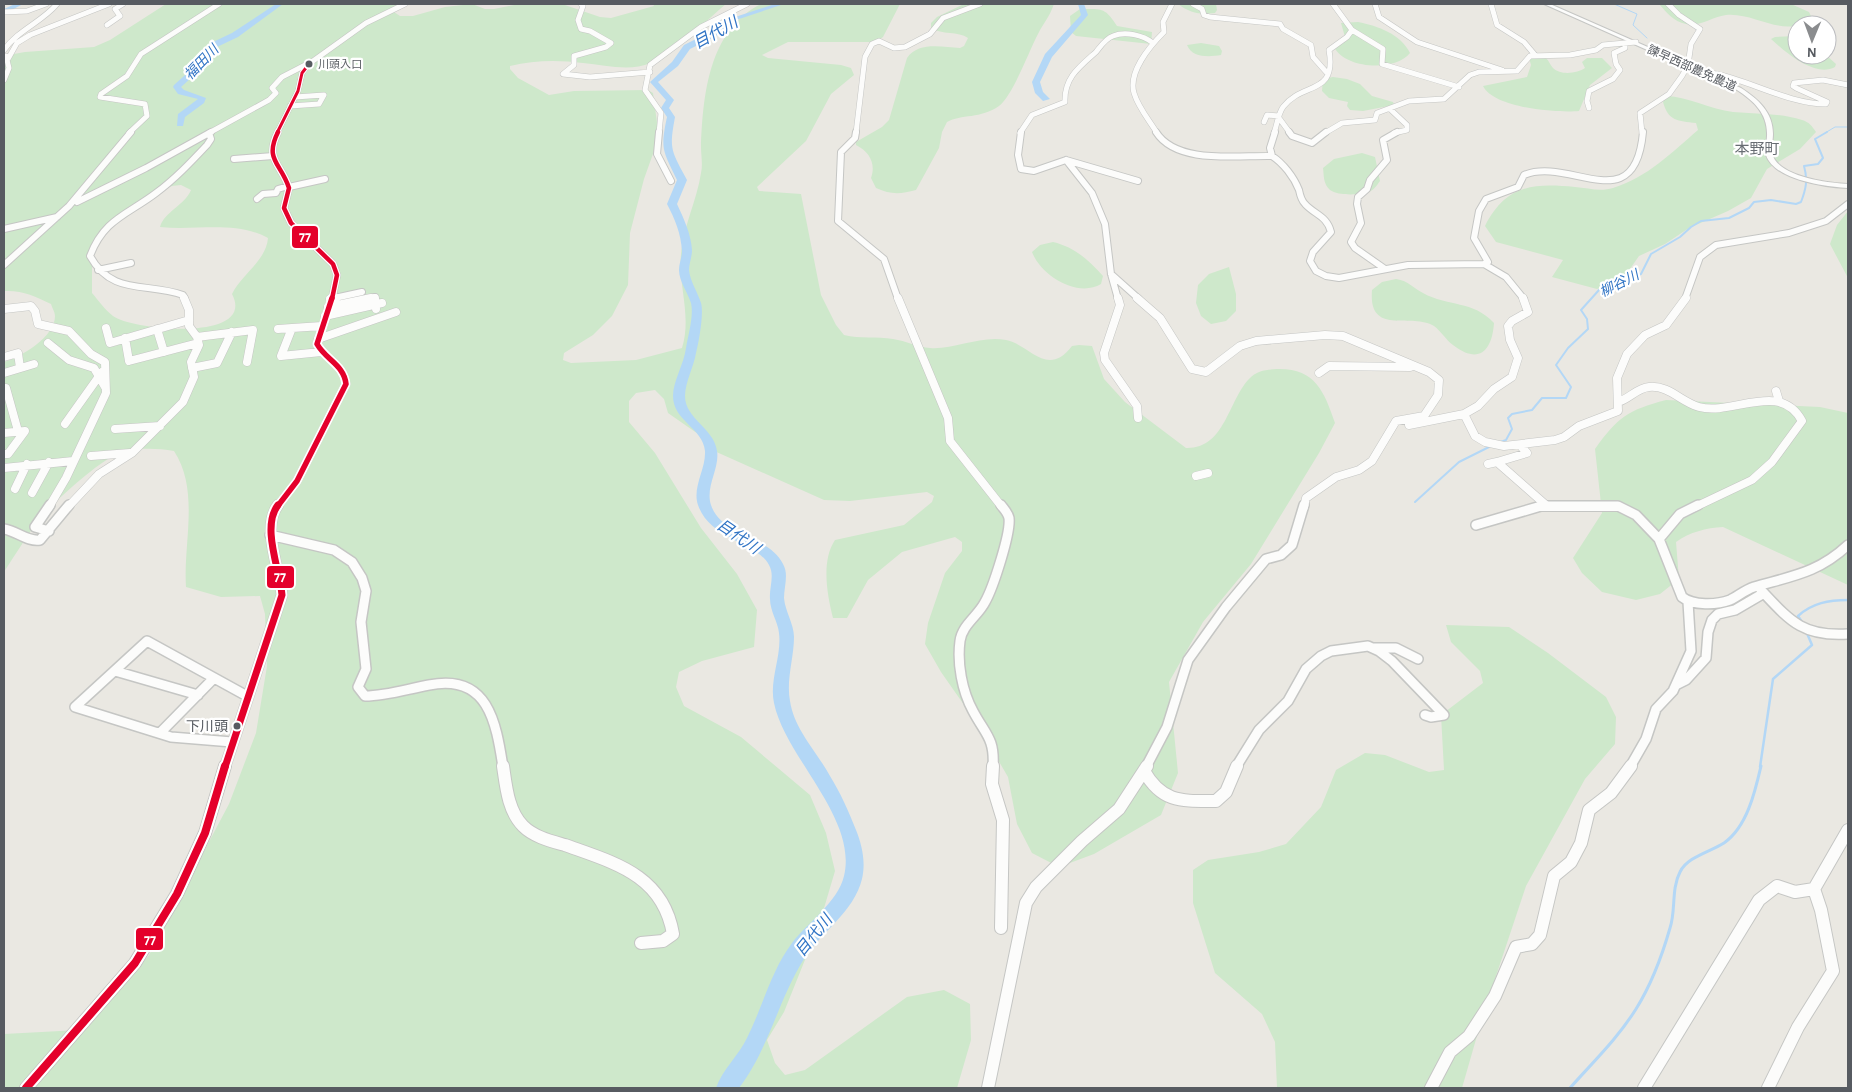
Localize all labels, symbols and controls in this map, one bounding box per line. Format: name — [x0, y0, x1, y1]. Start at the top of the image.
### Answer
water label: 目代川 — [690, 12, 742, 52]
north arrow — [1787, 15, 1837, 65]
water label: 福田川 — [181, 41, 223, 83]
street label: 諫早西部農免農道 — [1646, 42, 1739, 93]
text: N — [1807, 45, 1817, 59]
place label: 川頭入口 — [318, 58, 362, 70]
marker: 川頭入口 — [304, 59, 314, 69]
district label: 本野町 — [1734, 141, 1780, 157]
line badge: 77 — [291, 225, 319, 249]
text: 77 — [299, 230, 311, 244]
water label: 柳谷川 — [1597, 266, 1643, 300]
water label: 目代川 — [714, 516, 765, 558]
line badge: 77 — [266, 565, 295, 589]
text: 77 — [274, 570, 286, 584]
place label: 下川頭 — [186, 719, 228, 734]
marker: 下川頭 — [232, 721, 242, 731]
water label: 目代川 — [792, 910, 836, 959]
line badge: 77 — [135, 927, 164, 951]
text: 77 — [144, 933, 156, 947]

